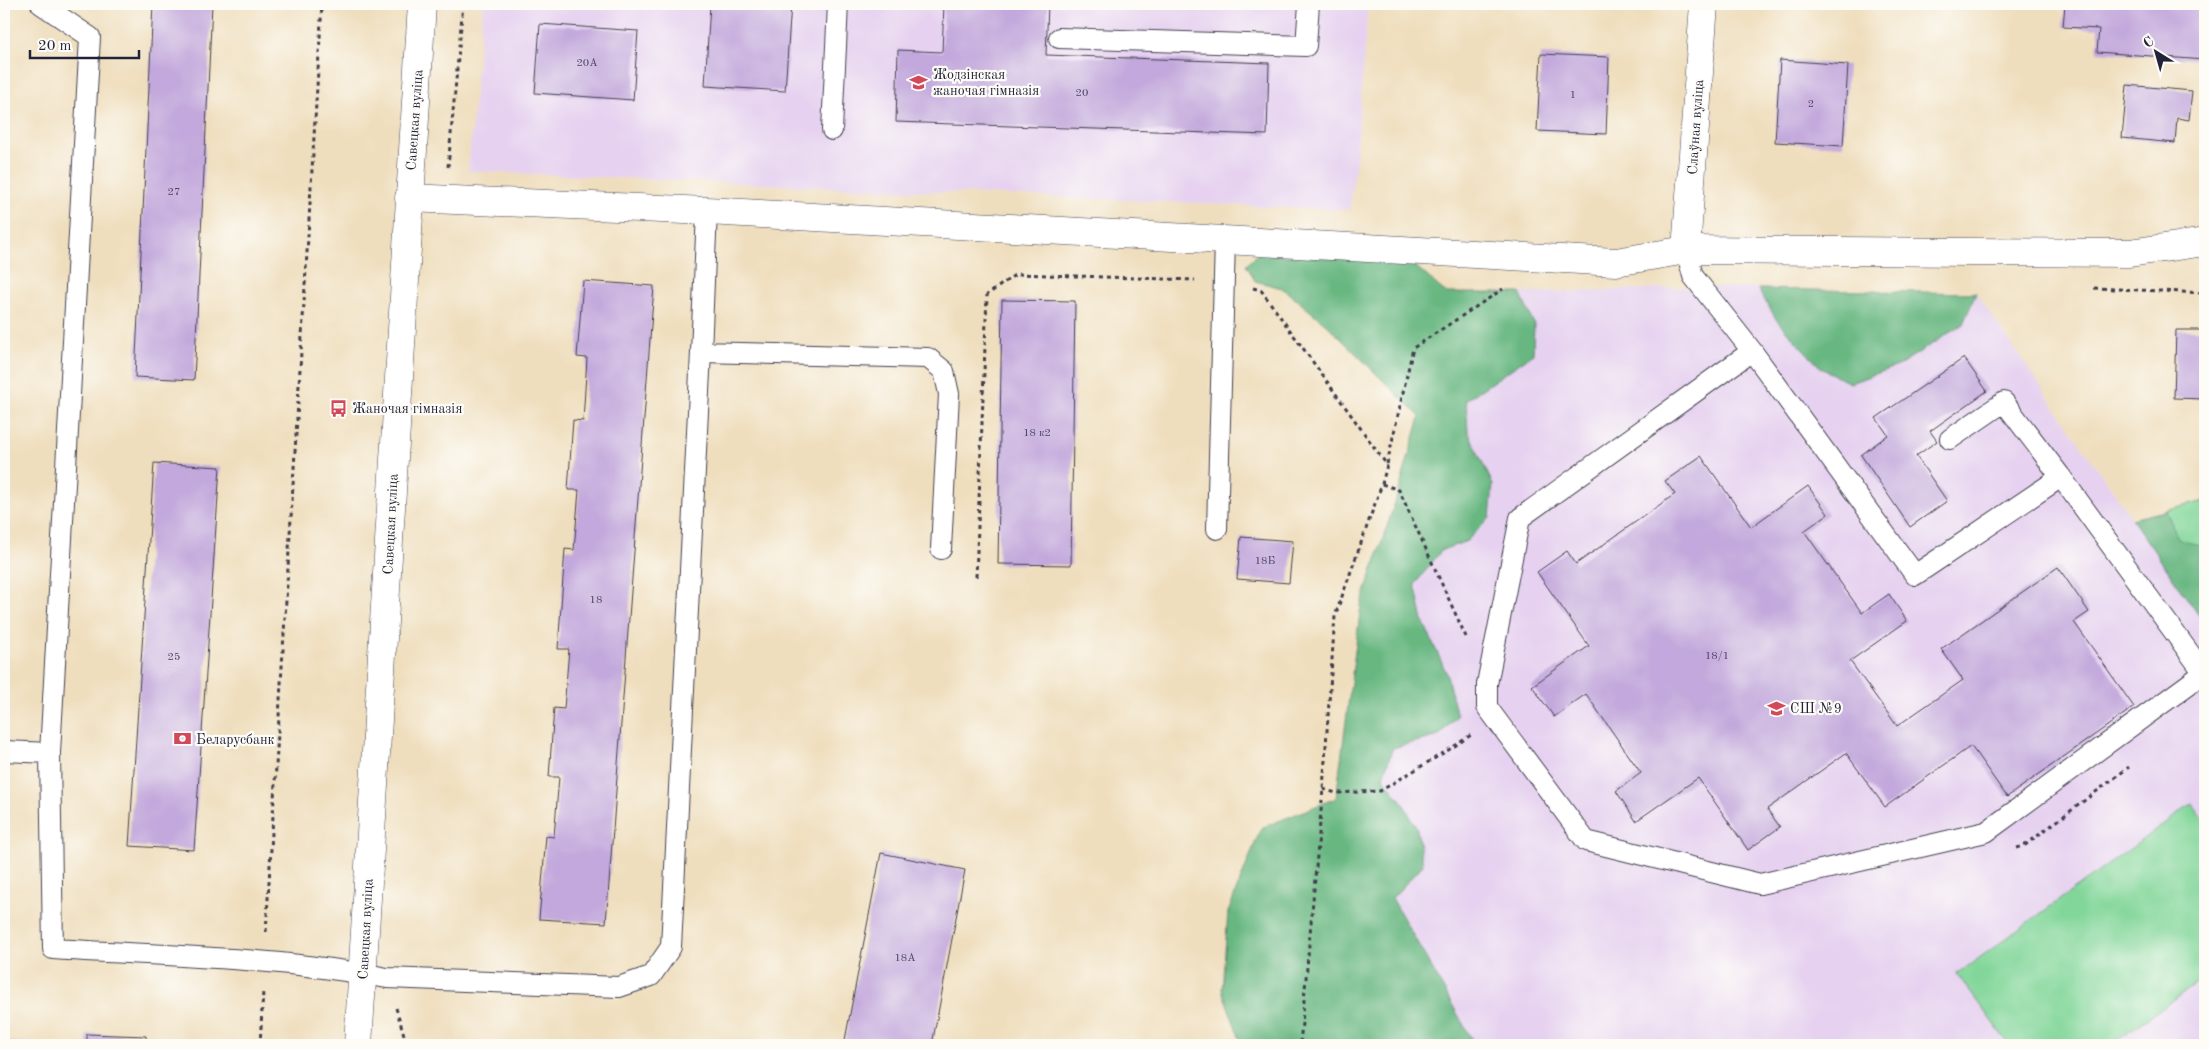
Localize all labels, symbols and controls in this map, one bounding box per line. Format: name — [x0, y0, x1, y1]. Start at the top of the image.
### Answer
scale bar — [30, 28, 139, 60]
north arrow — [2132, 28, 2182, 78]
text: С — [2141, 34, 2157, 51]
text: 20 m — [38, 39, 72, 54]
house number: 20А — [576, 58, 598, 69]
place label: Жодзінская жаночая гімназія — [933, 68, 1039, 98]
street label: Савецкая вуліца — [404, 69, 426, 171]
school or university icon: Жодзінская жаночая гімназія — [909, 72, 929, 92]
street label: Слаўная вуліца — [1686, 79, 1706, 175]
house number: 20 — [1076, 88, 1088, 99]
house number: 1 — [1570, 90, 1576, 101]
house number: 2 — [1808, 99, 1814, 110]
house number: 27 — [168, 187, 180, 198]
bus stop icon: Жаночая гімназія — [328, 398, 348, 418]
place label: Жаночая гімназія — [352, 402, 462, 416]
house number: 18 к2 — [1023, 428, 1051, 439]
street label: Савецкая вуліца — [381, 473, 401, 575]
house number: 18Б — [1255, 556, 1275, 567]
house number: 18 — [590, 595, 602, 606]
house number: 18/1 — [1705, 651, 1729, 662]
house number: 25 — [168, 652, 180, 663]
school or university icon: СШ №9 — [1766, 698, 1786, 718]
place label: СШ №9 — [1790, 702, 1842, 716]
bank icon: Беларусбанк — [172, 729, 192, 749]
place label: Беларусбанк — [196, 733, 275, 747]
street label: Савецкая вуліца — [356, 878, 376, 980]
house number: 18А — [894, 953, 916, 964]

